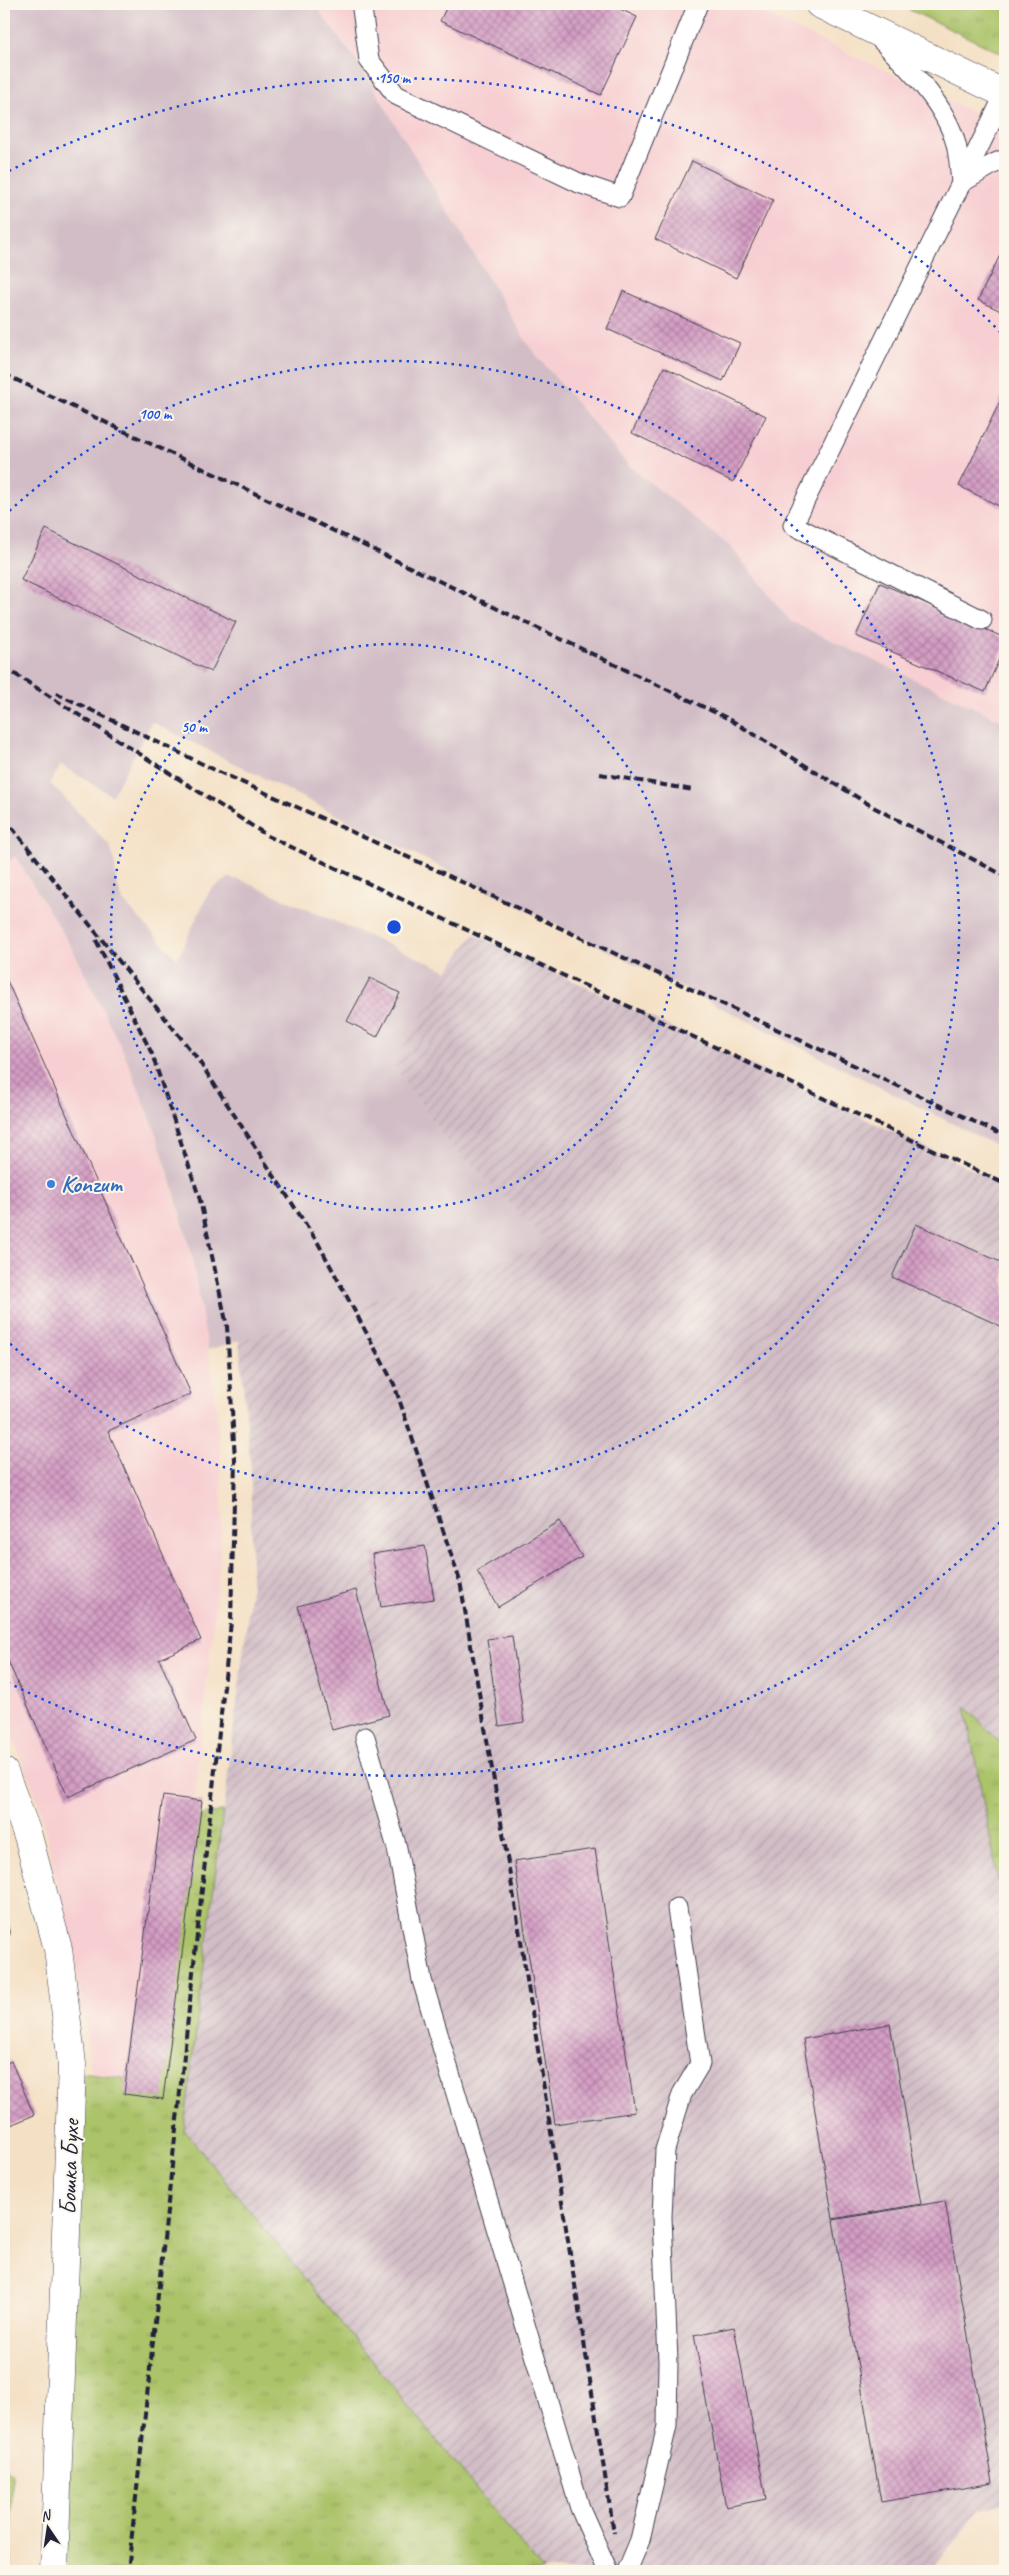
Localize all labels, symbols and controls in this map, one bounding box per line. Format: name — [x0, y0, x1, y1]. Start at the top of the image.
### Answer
text: 150 m — [378, 69, 412, 88]
text: 100 m — [139, 405, 173, 424]
text: 50 m — [181, 718, 208, 737]
centre of rings — [385, 918, 403, 936]
place label: Konzum — [61, 1169, 123, 1199]
marker: Konzum — [45, 1178, 57, 1190]
street label: Бошка Бухе — [52, 2117, 86, 2215]
north arrow — [22, 2502, 72, 2552]
text: N — [39, 2506, 54, 2525]

